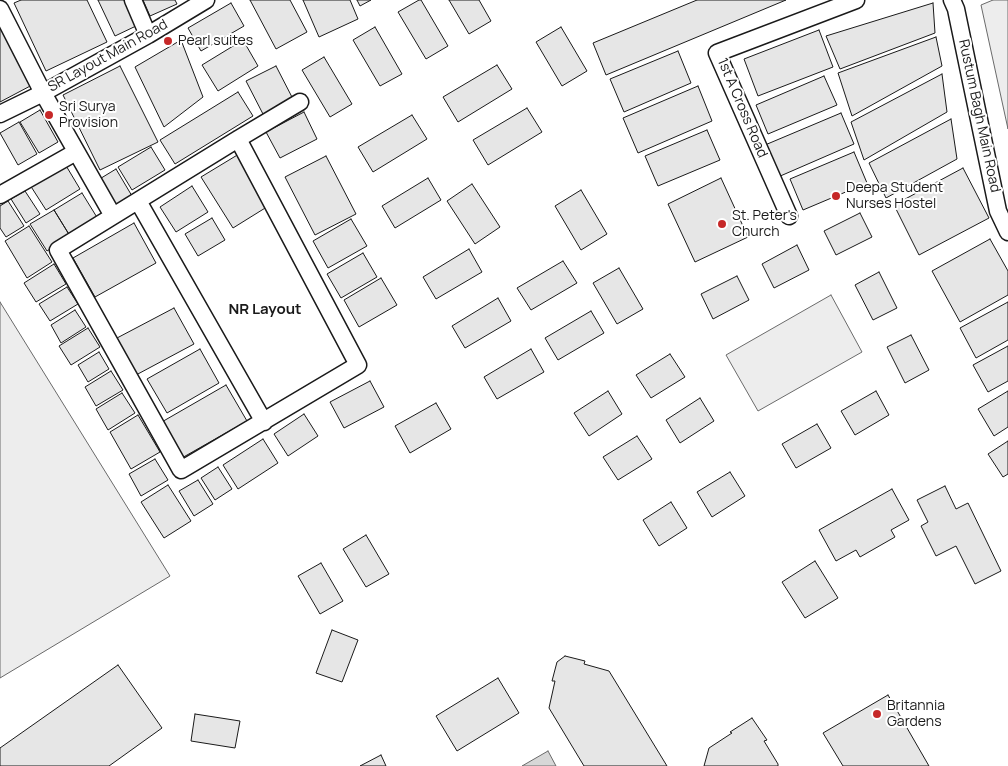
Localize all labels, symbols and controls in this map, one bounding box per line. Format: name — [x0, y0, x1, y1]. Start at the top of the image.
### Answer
street label: SR Layout Main Road — [45, 16, 171, 96]
place label: Pearl suites — [178, 33, 253, 49]
marker: Pearl suites — [162, 35, 174, 47]
street label: Rustum Bagh Main Road — [955, 38, 1003, 194]
street label: 1st A Cross Road — [713, 56, 771, 160]
place label: Sri Surya Provision — [59, 99, 118, 132]
marker: Sri Surya Provision — [43, 109, 55, 121]
place label: Deepa Student Nurses Hostel — [846, 180, 943, 212]
marker: Deepa Student Nurses Hostel — [830, 190, 842, 202]
place label: St. Peter's Church — [732, 208, 797, 240]
marker: St. Peter's Church — [716, 218, 728, 230]
district label: NR Layout — [228, 301, 302, 319]
place label: Britannia Gardens — [887, 698, 945, 730]
marker: Britannia Gardens — [871, 708, 883, 720]

